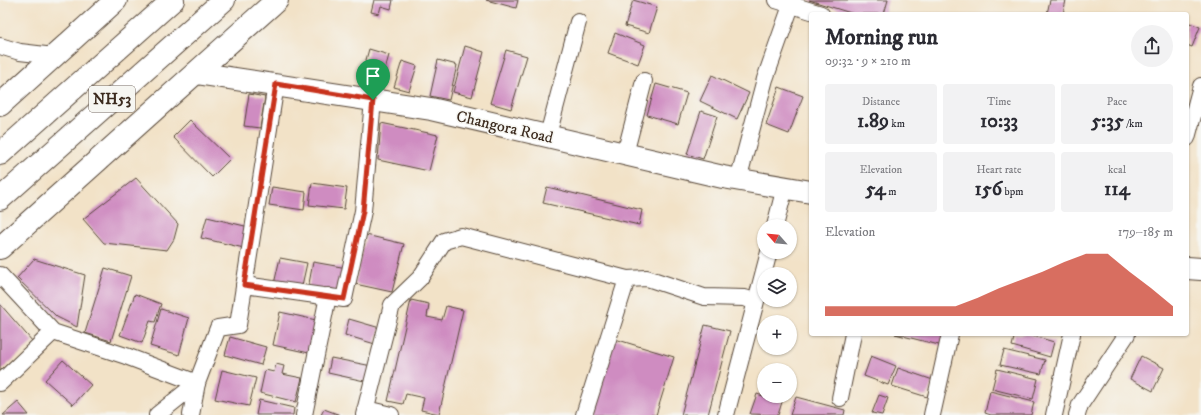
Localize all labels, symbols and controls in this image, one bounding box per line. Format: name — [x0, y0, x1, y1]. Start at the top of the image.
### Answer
text: Morning run — [825, 24, 938, 51]
button: share — [1131, 25, 1173, 67]
text: 09:32 · 9 × 210 m — [825, 53, 911, 69]
pin — [356, 59, 390, 100]
icon: arrive — [362, 65, 384, 87]
road number: NH53 — [89, 86, 135, 112]
text: Distance — [862, 95, 900, 109]
text: Time — [987, 95, 1011, 109]
text: Pace — [1107, 95, 1127, 109]
street label: Changora Road — [454, 106, 555, 148]
text: 1.89 — [857, 109, 889, 134]
text: 10:33 — [980, 109, 1018, 134]
text: 5:35 — [1091, 109, 1124, 134]
text: km — [889, 117, 905, 131]
text: /km — [1124, 117, 1143, 131]
text: Elevation — [860, 163, 902, 177]
text: Heart rate — [976, 163, 1022, 177]
text: kcal — [1108, 163, 1126, 177]
text: 54 — [865, 177, 886, 202]
text: 156 — [975, 177, 1002, 202]
text: 114 — [1104, 177, 1130, 202]
text: m — [886, 185, 897, 199]
text: bpm — [1002, 185, 1023, 199]
north arrow — [757, 219, 797, 259]
map controls — [757, 219, 797, 403]
text: Elevation — [825, 224, 875, 240]
text: 179–185 m — [1118, 224, 1173, 240]
button: layers — [757, 267, 797, 307]
button: + — [757, 315, 797, 355]
button: − — [757, 363, 797, 403]

